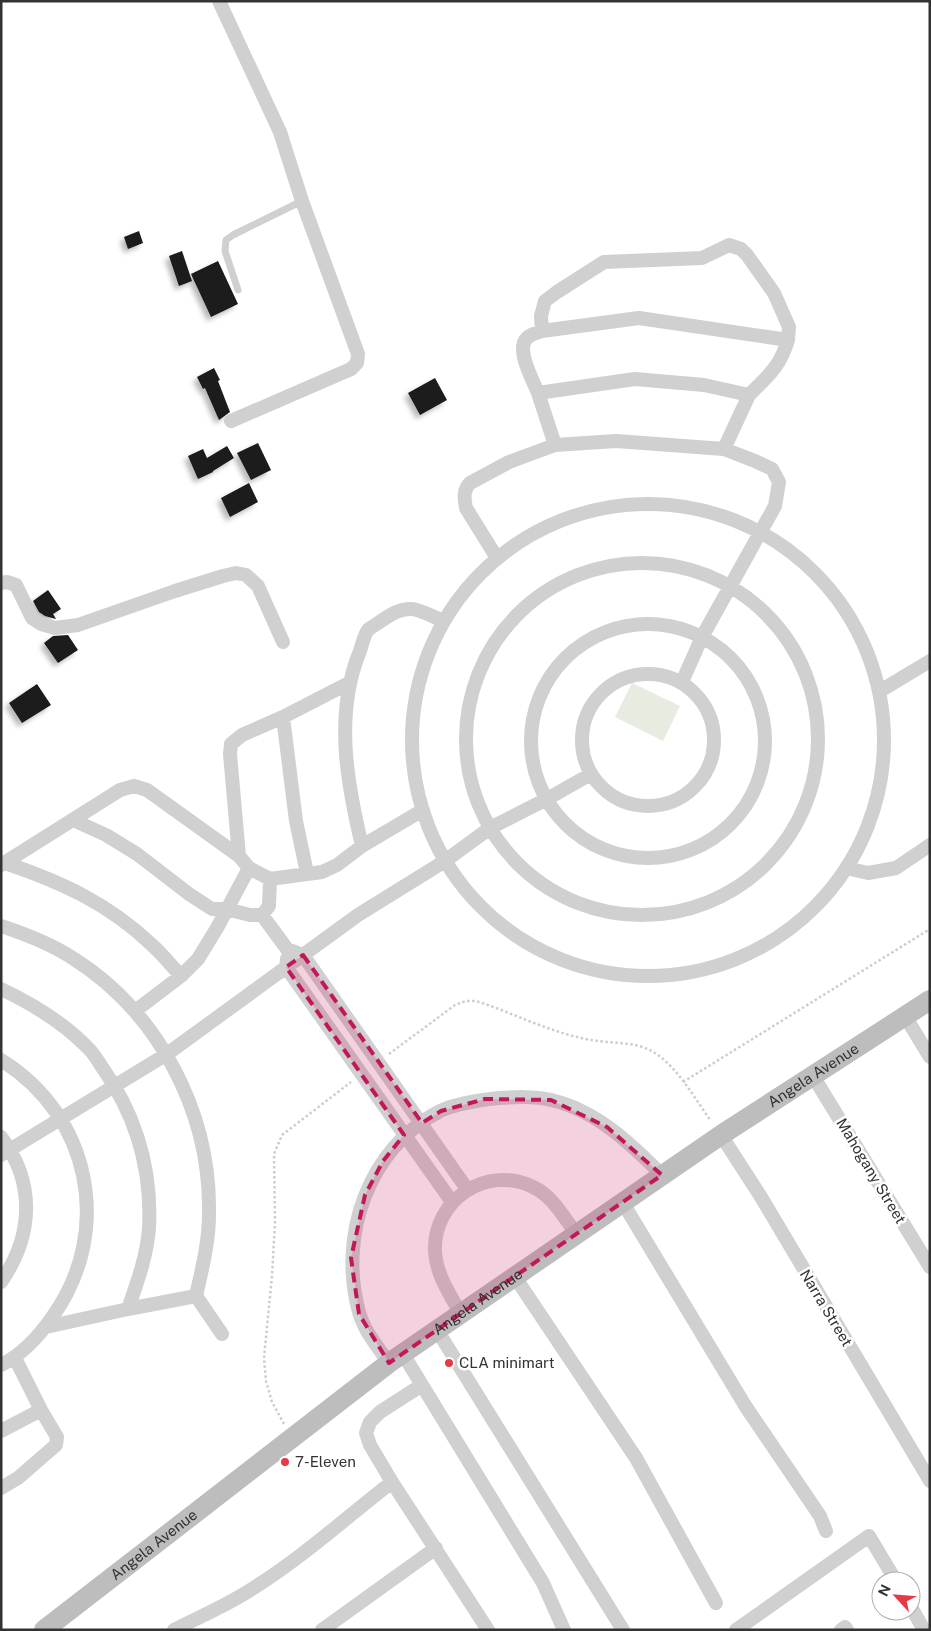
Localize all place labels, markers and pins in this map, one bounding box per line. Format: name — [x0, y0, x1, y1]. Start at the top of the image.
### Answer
place label: CLA minimart — [459, 1354, 555, 1371]
marker: CLA minimart — [443, 1357, 455, 1369]
place label: 7-Eleven — [295, 1453, 356, 1470]
marker: 7-Eleven — [279, 1456, 291, 1468]

